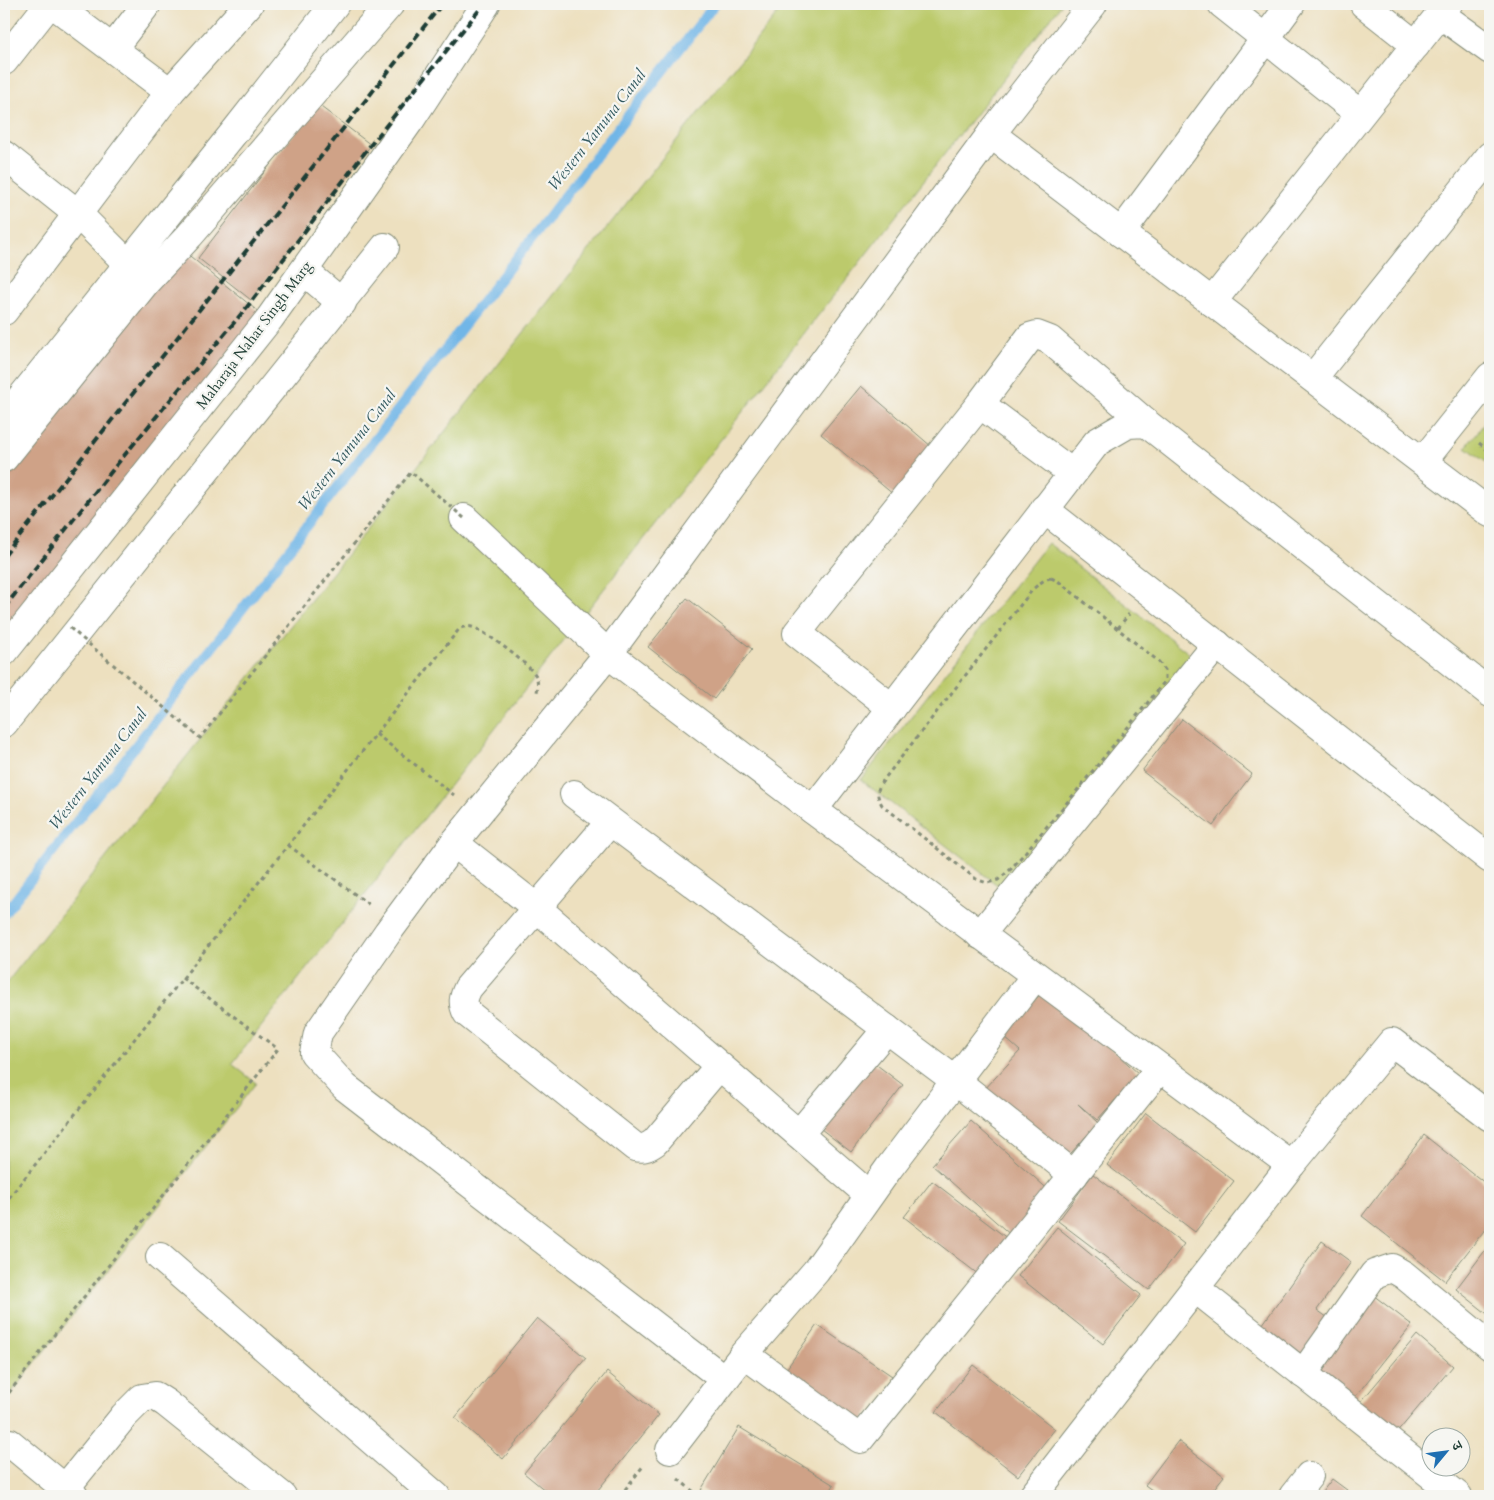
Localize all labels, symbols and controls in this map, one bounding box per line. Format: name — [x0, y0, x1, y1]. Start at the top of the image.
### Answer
water label: Western Yamuna Canal — [543, 64, 652, 195]
street label: Maharaja Nahar Singh Marg — [192, 256, 317, 413]
water label: Western Yamuna Canal — [293, 384, 402, 515]
water label: Western Yamuna Canal — [44, 703, 153, 834]
north arrow — [1422, 1428, 1472, 1478]
text: उ — [1446, 1437, 1467, 1454]

